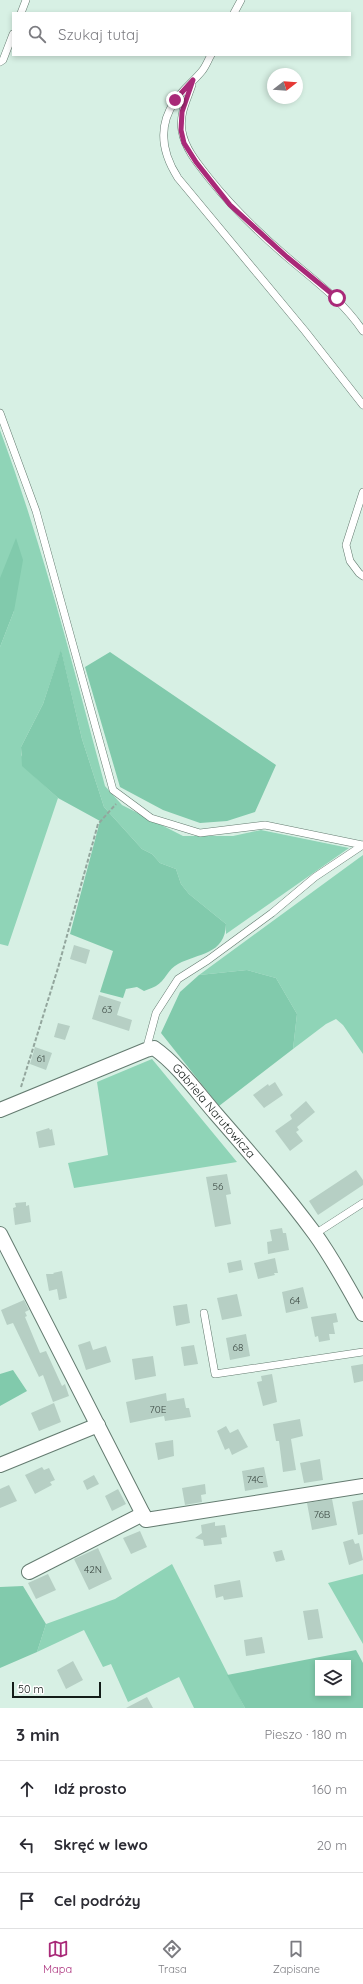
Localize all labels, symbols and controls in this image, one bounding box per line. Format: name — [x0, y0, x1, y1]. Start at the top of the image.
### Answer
search box — [12, 12, 351, 56]
icon: search — [26, 23, 48, 45]
text: Szukaj tutaj — [58, 25, 139, 44]
north arrow — [267, 68, 303, 104]
route end — [166, 91, 184, 109]
route start — [328, 289, 346, 307]
house number: 63 — [102, 1003, 112, 1016]
house number: 61 — [36, 1052, 46, 1065]
street label: Gabriela Narutowicza — [169, 1060, 259, 1161]
house number: 56 — [213, 1180, 224, 1193]
house number: 64 — [290, 1294, 300, 1307]
house number: 68 — [233, 1341, 243, 1354]
house number: 70E — [150, 1403, 167, 1416]
house number: 74C — [247, 1473, 264, 1486]
house number: 76B — [314, 1508, 331, 1521]
house number: 42N — [84, 1563, 102, 1576]
map controls — [315, 1660, 351, 1696]
button: layers — [315, 1660, 351, 1696]
scale bar — [12, 1680, 101, 1699]
text: 50 m — [18, 1682, 44, 1696]
text: 3 min — [16, 1724, 60, 1745]
text: Pieszo · 180 m — [264, 1726, 347, 1742]
icon: ahead — [16, 1778, 38, 1800]
text: Idź prosto — [54, 1779, 127, 1798]
text: 160 m — [312, 1781, 347, 1797]
icon: left — [16, 1834, 38, 1856]
text: Skręć w lewo — [54, 1835, 148, 1854]
text: 20 m — [317, 1837, 347, 1853]
icon: arrive — [16, 1890, 38, 1912]
text: Cel podróży — [54, 1891, 141, 1910]
tab: Mapa — [43, 1938, 72, 1976]
tab: Trasa — [158, 1938, 187, 1976]
tab: Zapisane — [273, 1938, 320, 1976]

